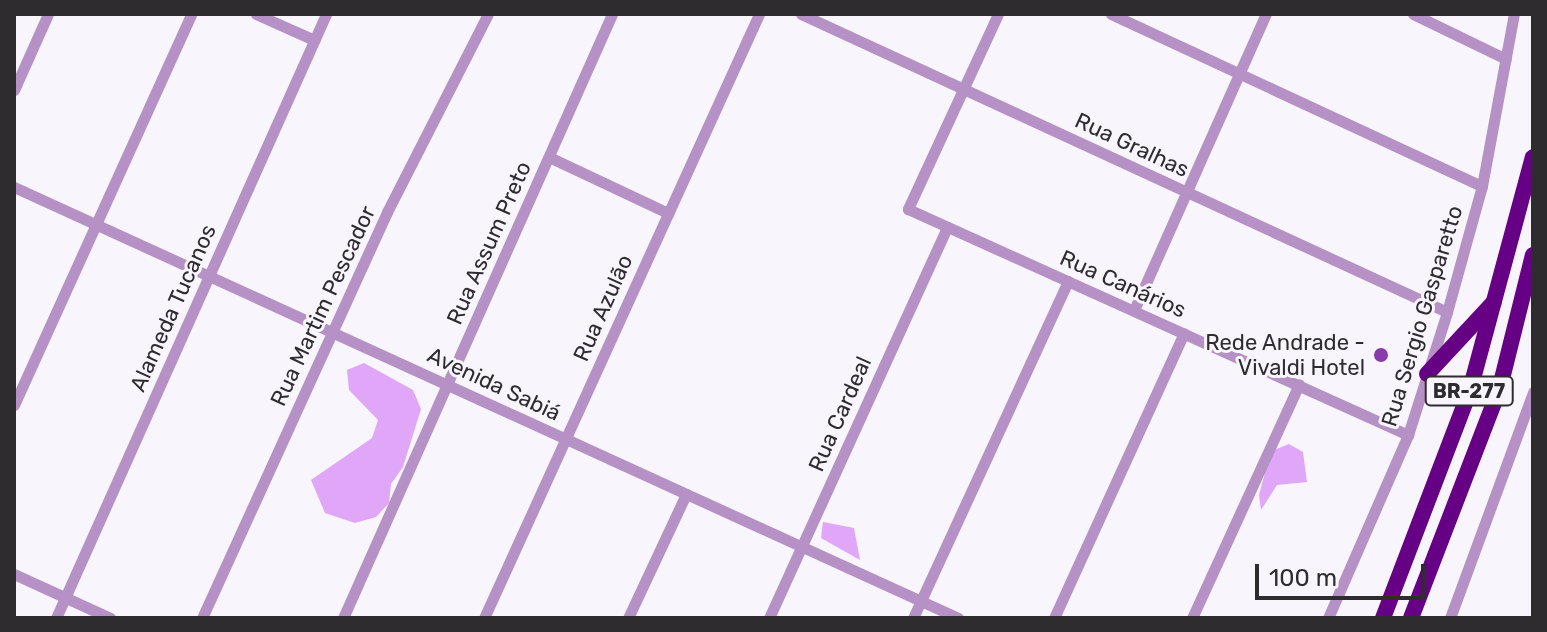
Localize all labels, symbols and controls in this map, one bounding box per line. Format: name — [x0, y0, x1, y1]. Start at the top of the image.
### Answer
street label: Rua Gralhas — [1071, 107, 1193, 183]
street label: Rua Assum Preto — [441, 157, 537, 329]
street label: Rua Martim Pescador — [265, 202, 381, 410]
street label: Rua Sergio Gasparetto — [1376, 202, 1468, 430]
street label: Alameda Tucanos — [124, 220, 222, 396]
street label: Rua Canários — [1056, 244, 1190, 324]
street label: Rua Azulão — [568, 250, 638, 366]
place label: Rede Andrade - Vivaldi Hotel — [1205, 329, 1365, 380]
street label: Avenida Sabiá — [423, 342, 565, 426]
marker: Rede Andrade - Vivaldi Hotel — [1372, 346, 1390, 364]
street label: Rua Cardeal — [803, 352, 877, 476]
road number: BR-277 — [1423, 375, 1515, 407]
scale bar — [1259, 548, 1429, 598]
text: 100 m — [1269, 564, 1337, 592]

